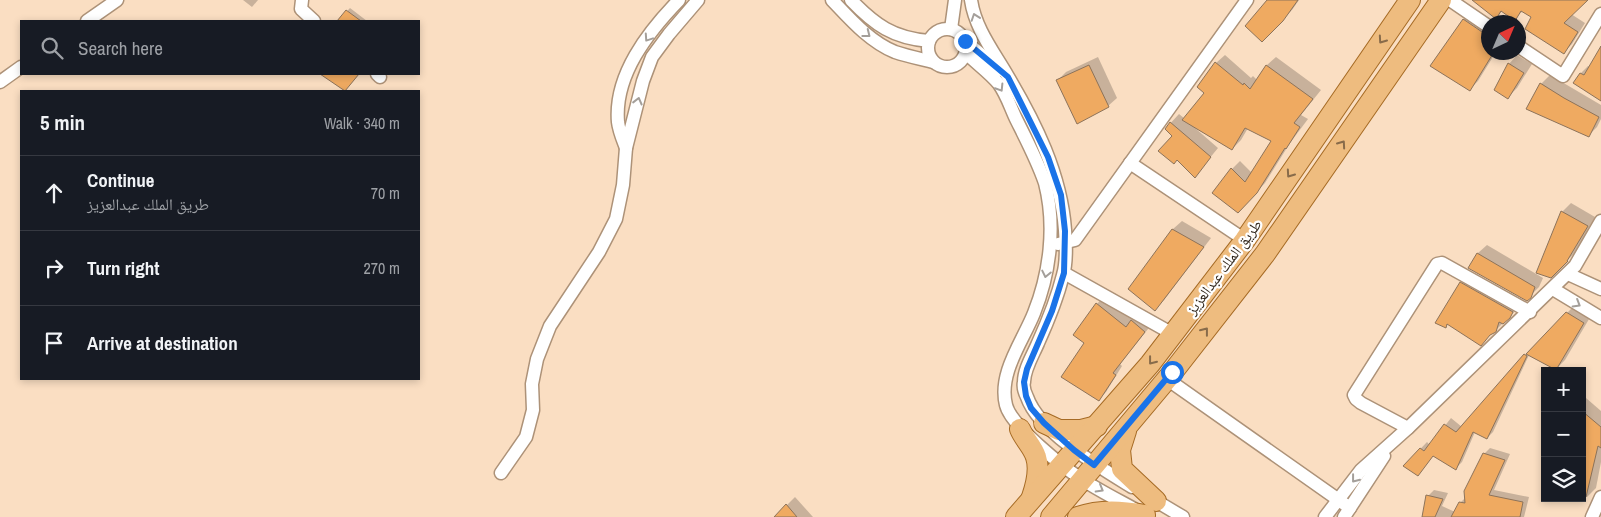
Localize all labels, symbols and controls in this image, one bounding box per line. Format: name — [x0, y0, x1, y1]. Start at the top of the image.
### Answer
one-way arrow — [971, 13, 981, 22]
north arrow — [1481, 15, 1526, 60]
search box — [20, 20, 420, 75]
one-way arrow — [861, 28, 870, 36]
route end — [954, 30, 977, 53]
one-way arrow — [645, 32, 654, 42]
icon: search — [38, 34, 66, 62]
one-way arrow — [1379, 34, 1388, 44]
text: Search here — [78, 35, 163, 61]
one-way arrow — [993, 82, 1003, 91]
one-way arrow — [632, 97, 642, 105]
text: 5 min — [40, 108, 85, 137]
text: Walk · 340 m — [324, 112, 400, 134]
one-way arrow — [1336, 140, 1345, 149]
text: Continue — [87, 167, 155, 193]
one-way arrow — [1287, 168, 1296, 178]
icon: ahead — [40, 179, 68, 207]
text: 70 m — [371, 182, 400, 204]
text: طريق الملك عبدالعزيز — [87, 193, 209, 215]
street label: طريق الملك عبدالعزيز — [1180, 215, 1267, 320]
icon: right — [40, 254, 68, 282]
text: Turn right — [87, 255, 159, 281]
text: 270 m — [364, 257, 400, 279]
one-way arrow — [1042, 270, 1052, 279]
one-way arrow — [1571, 297, 1580, 307]
one-way arrow — [1199, 328, 1207, 337]
icon: arrive — [40, 329, 68, 357]
text: Arrive at destination — [87, 330, 238, 356]
one-way arrow — [1150, 355, 1158, 364]
route start — [1161, 361, 1184, 384]
map controls — [1541, 367, 1586, 502]
button: + — [1541, 367, 1586, 412]
button: − — [1541, 412, 1586, 457]
button: layers — [1541, 457, 1586, 502]
one-way arrow — [1351, 473, 1360, 482]
one-way arrow — [1095, 483, 1104, 493]

